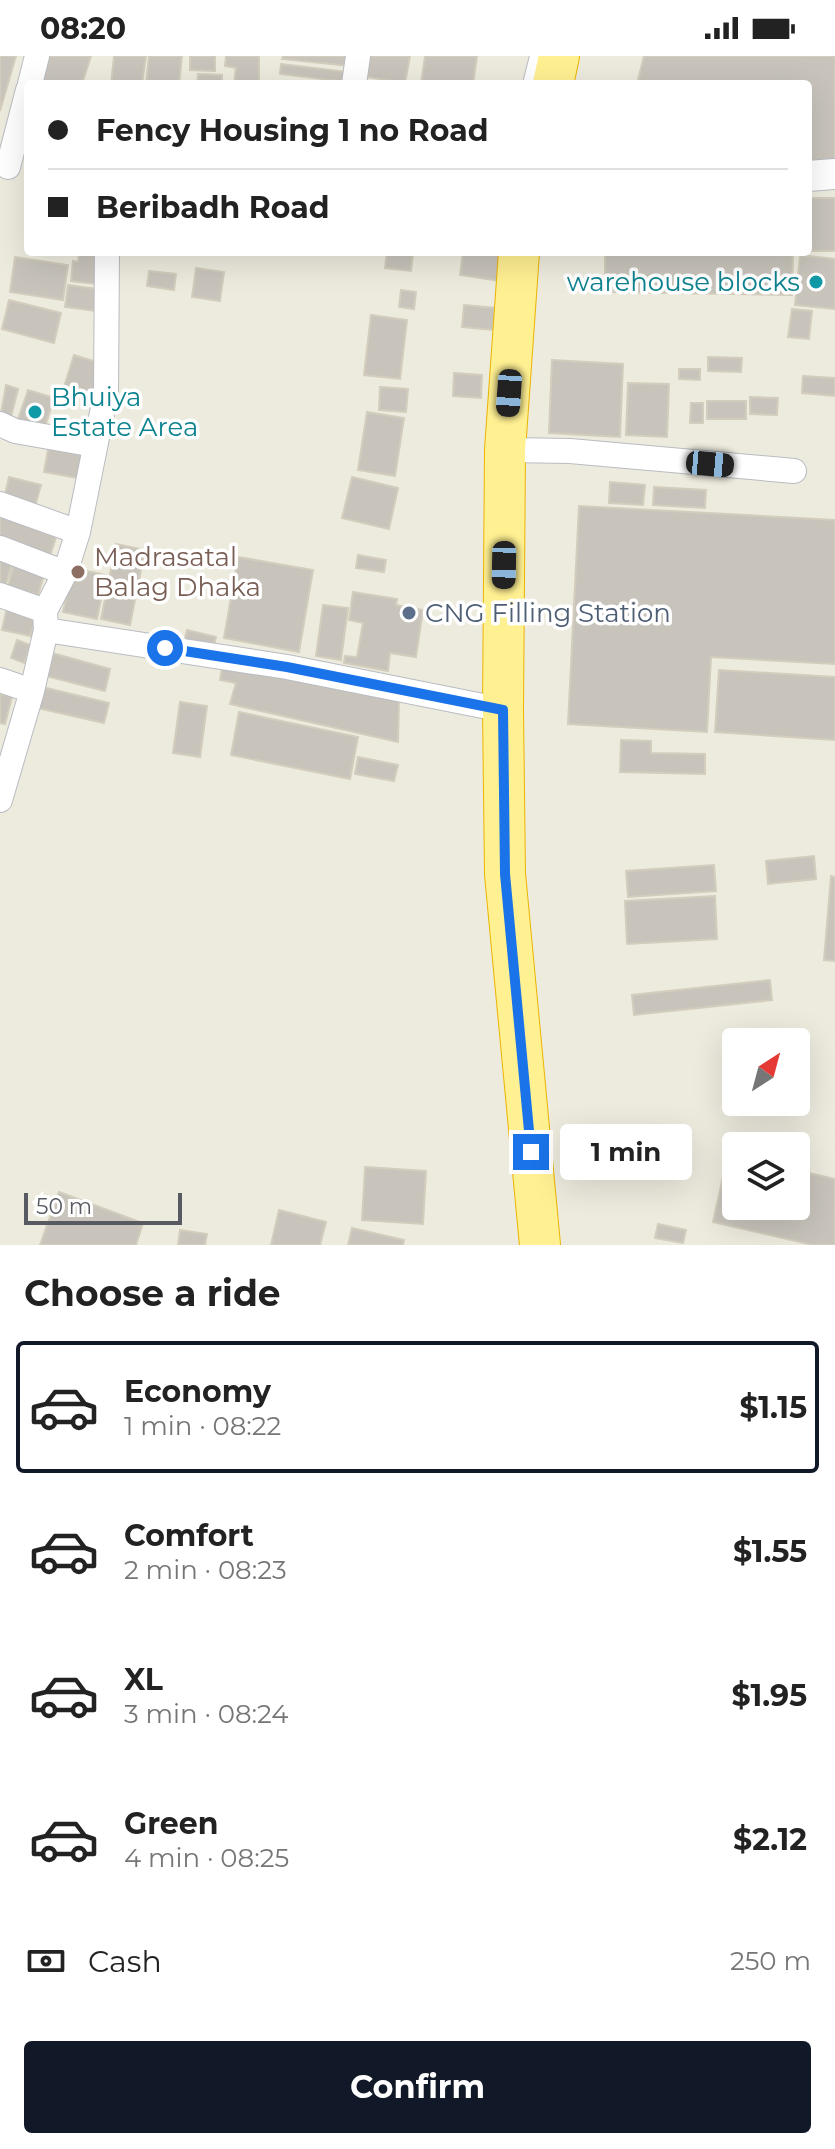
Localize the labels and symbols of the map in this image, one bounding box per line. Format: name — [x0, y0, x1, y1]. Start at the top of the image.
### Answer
place label: warehouse blocks — [567, 266, 800, 298]
marker: warehouse blocks — [807, 273, 825, 291]
car — [495, 368, 523, 418]
place label: Bhuiya Estate Area — [51, 381, 198, 443]
marker: Bhuiya Estate Area — [26, 403, 44, 421]
car — [685, 450, 735, 478]
place label: Madrasatal Balag Dhaka — [94, 541, 261, 603]
car — [492, 541, 516, 589]
marker: Madrasatal Balag Dhaka — [69, 563, 87, 581]
place label: CNG Filling Station — [425, 597, 671, 629]
marker: CNG Filling Station — [400, 604, 418, 622]
route start — [147, 630, 183, 666]
north arrow — [722, 1028, 810, 1116]
callout: 1 min — [559, 1124, 691, 1180]
route end — [513, 1134, 549, 1170]
scale bar — [24, 1189, 182, 1225]

